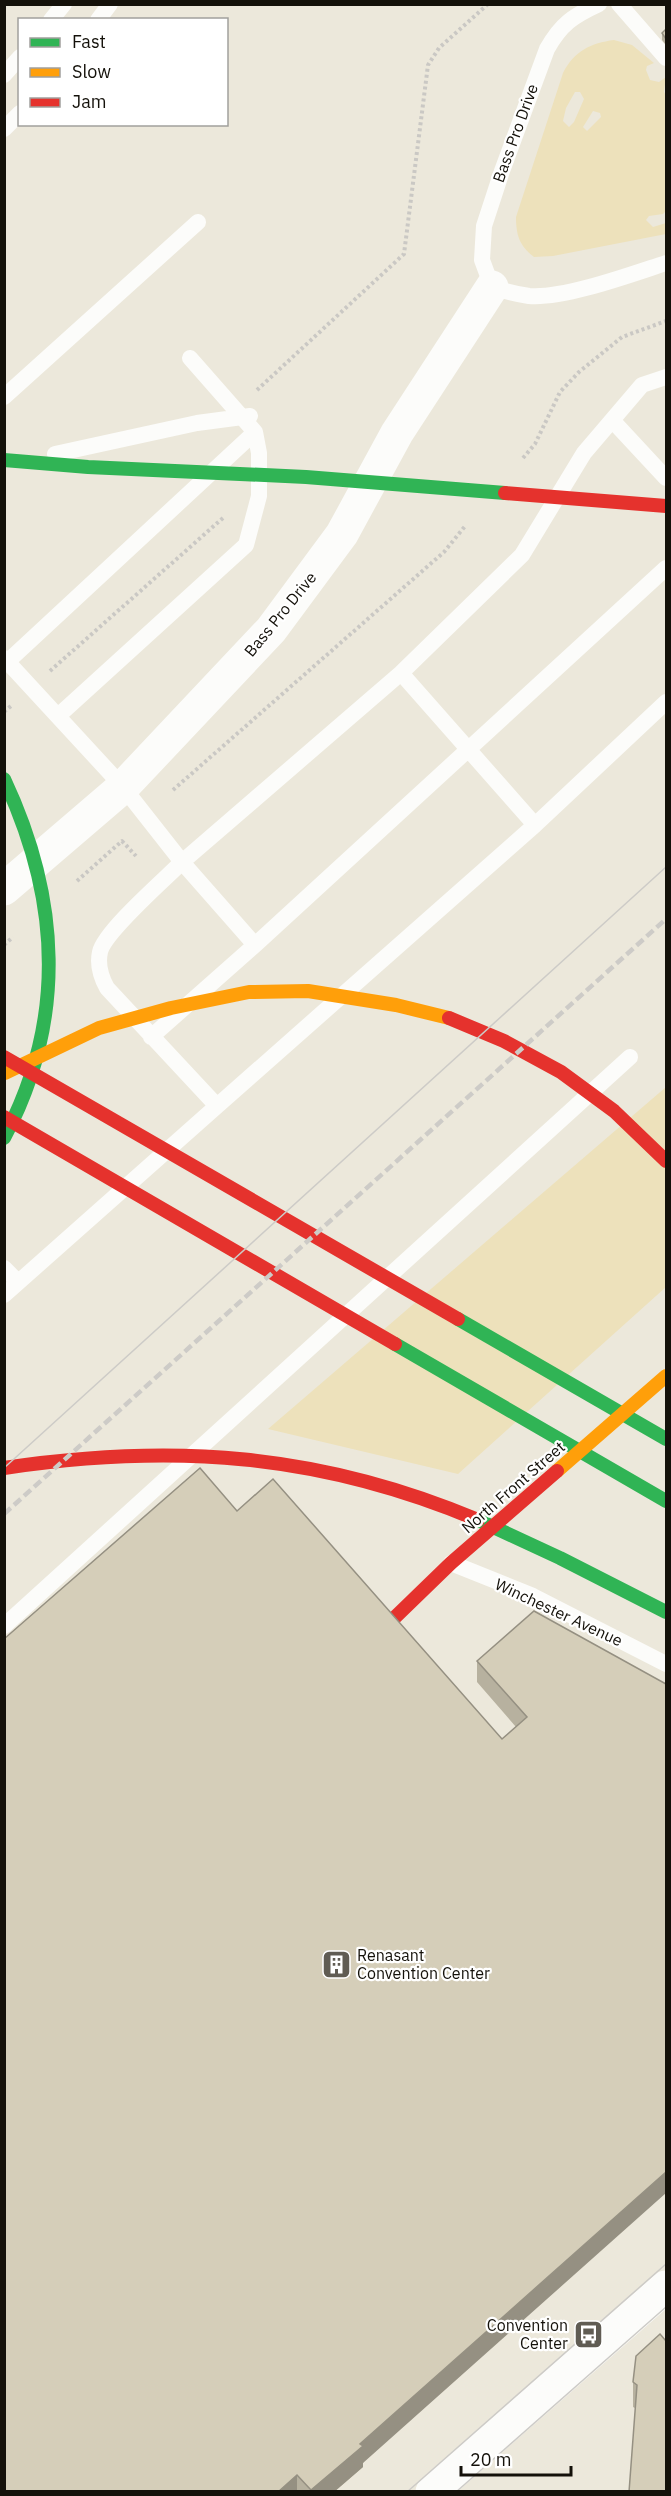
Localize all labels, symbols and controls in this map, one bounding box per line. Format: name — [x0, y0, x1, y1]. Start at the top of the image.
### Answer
legend — [18, 18, 228, 126]
text: Fast — [72, 30, 106, 53]
text: Slow — [72, 60, 111, 83]
street label: Bass Pro Drive — [488, 81, 542, 185]
text: Jam — [72, 90, 107, 113]
street label: Bass Pro Drive — [240, 567, 320, 660]
street label: North Front Street — [457, 1437, 569, 1537]
street label: Winchester Avenue — [492, 1574, 626, 1650]
place label: Renasant Convention Center — [357, 1945, 490, 1983]
building icon: Renasant Convention Center — [320, 1948, 352, 1980]
place label: Convention Center — [487, 2315, 568, 2353]
bus stop icon: Convention Center — [573, 2318, 605, 2350]
scale bar — [461, 2439, 570, 2477]
text: 20 m — [470, 2448, 512, 2471]

